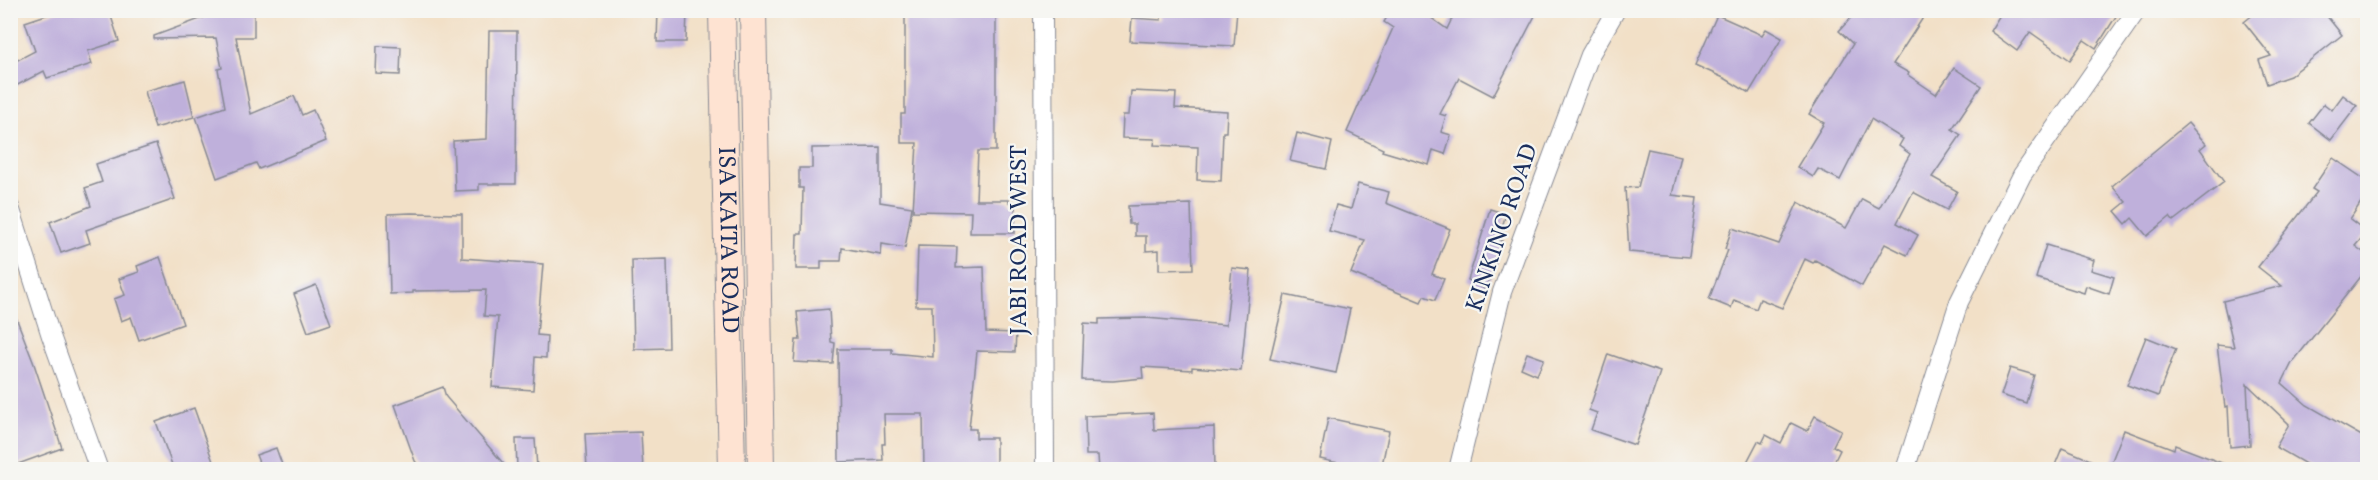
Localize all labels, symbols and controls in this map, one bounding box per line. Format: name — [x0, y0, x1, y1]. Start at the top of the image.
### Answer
street label: KINKINO ROAD — [1458, 140, 1548, 316]
street label: JABI ROAD WEST — [1003, 145, 1037, 335]
street label: ISA KAITA ROAD — [708, 146, 746, 334]

